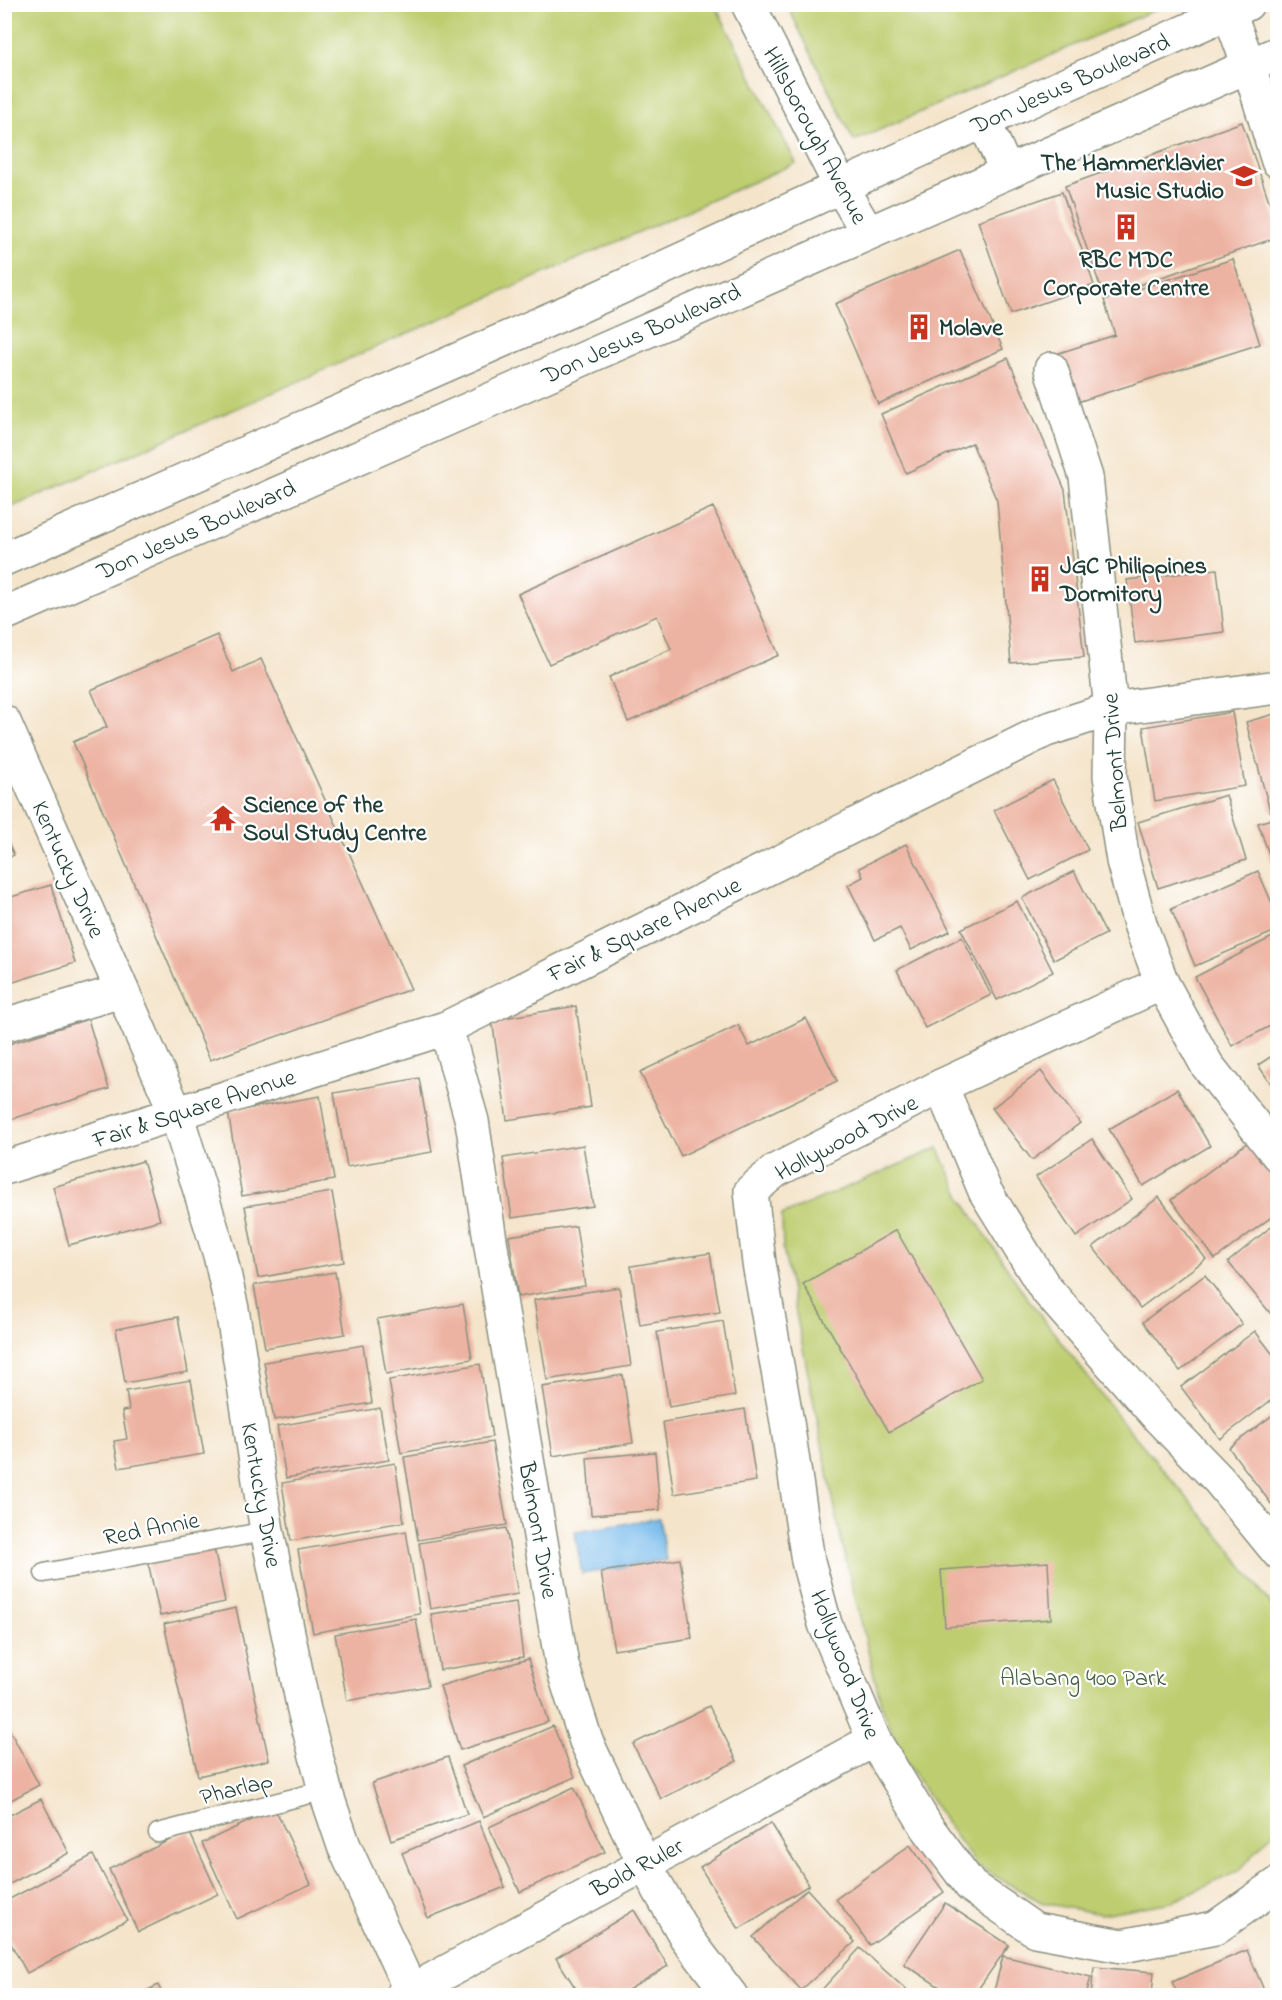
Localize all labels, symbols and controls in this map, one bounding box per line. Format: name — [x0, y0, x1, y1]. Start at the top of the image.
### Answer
street label: Don Jesus Boulevard — [965, 25, 1177, 145]
street label: Hillsborough Avenue — [752, 41, 875, 231]
place label: The Hammerklavier Music Studio — [1040, 147, 1225, 210]
school or university icon: The Hammerklavier Music Studio — [1229, 161, 1259, 191]
building icon: RBC MDC Corporate Centre — [1111, 212, 1141, 242]
place label: RBC MDC Corporate Centre — [1043, 244, 1210, 307]
street label: Don Jesus Boulevard — [536, 275, 748, 395]
building icon: Molave — [904, 312, 934, 342]
place label: Molave — [939, 312, 1004, 347]
street label: Don Jesus Boulevard — [91, 471, 303, 591]
place label: JGC Philippines Dormitory — [1059, 550, 1207, 614]
building icon: JGC Philippines Dormitory — [1025, 564, 1055, 594]
street label: Belmont Drive — [1094, 692, 1139, 833]
place label: Science of the Soul Study Centre — [243, 789, 428, 853]
street label: Kentucky Drive — [20, 796, 113, 945]
temple icon: Science of the Soul Study Centre — [208, 803, 238, 833]
street label: Fair & Square Avenue — [542, 869, 748, 994]
street label: Fair & Square Avenue — [88, 1061, 301, 1160]
street label: Hollywood Drive — [770, 1087, 925, 1192]
street label: Kentucky Drive — [229, 1420, 290, 1571]
street label: Belmont Drive — [507, 1458, 566, 1602]
street label: Red Annie — [101, 1504, 203, 1557]
street label: Hollywood Drive — [798, 1585, 888, 1745]
park label: Alabang 400 Park — [1000, 1662, 1166, 1697]
street label: Pharlap — [196, 1764, 277, 1816]
street label: Bold Ruler — [585, 1830, 691, 1909]

